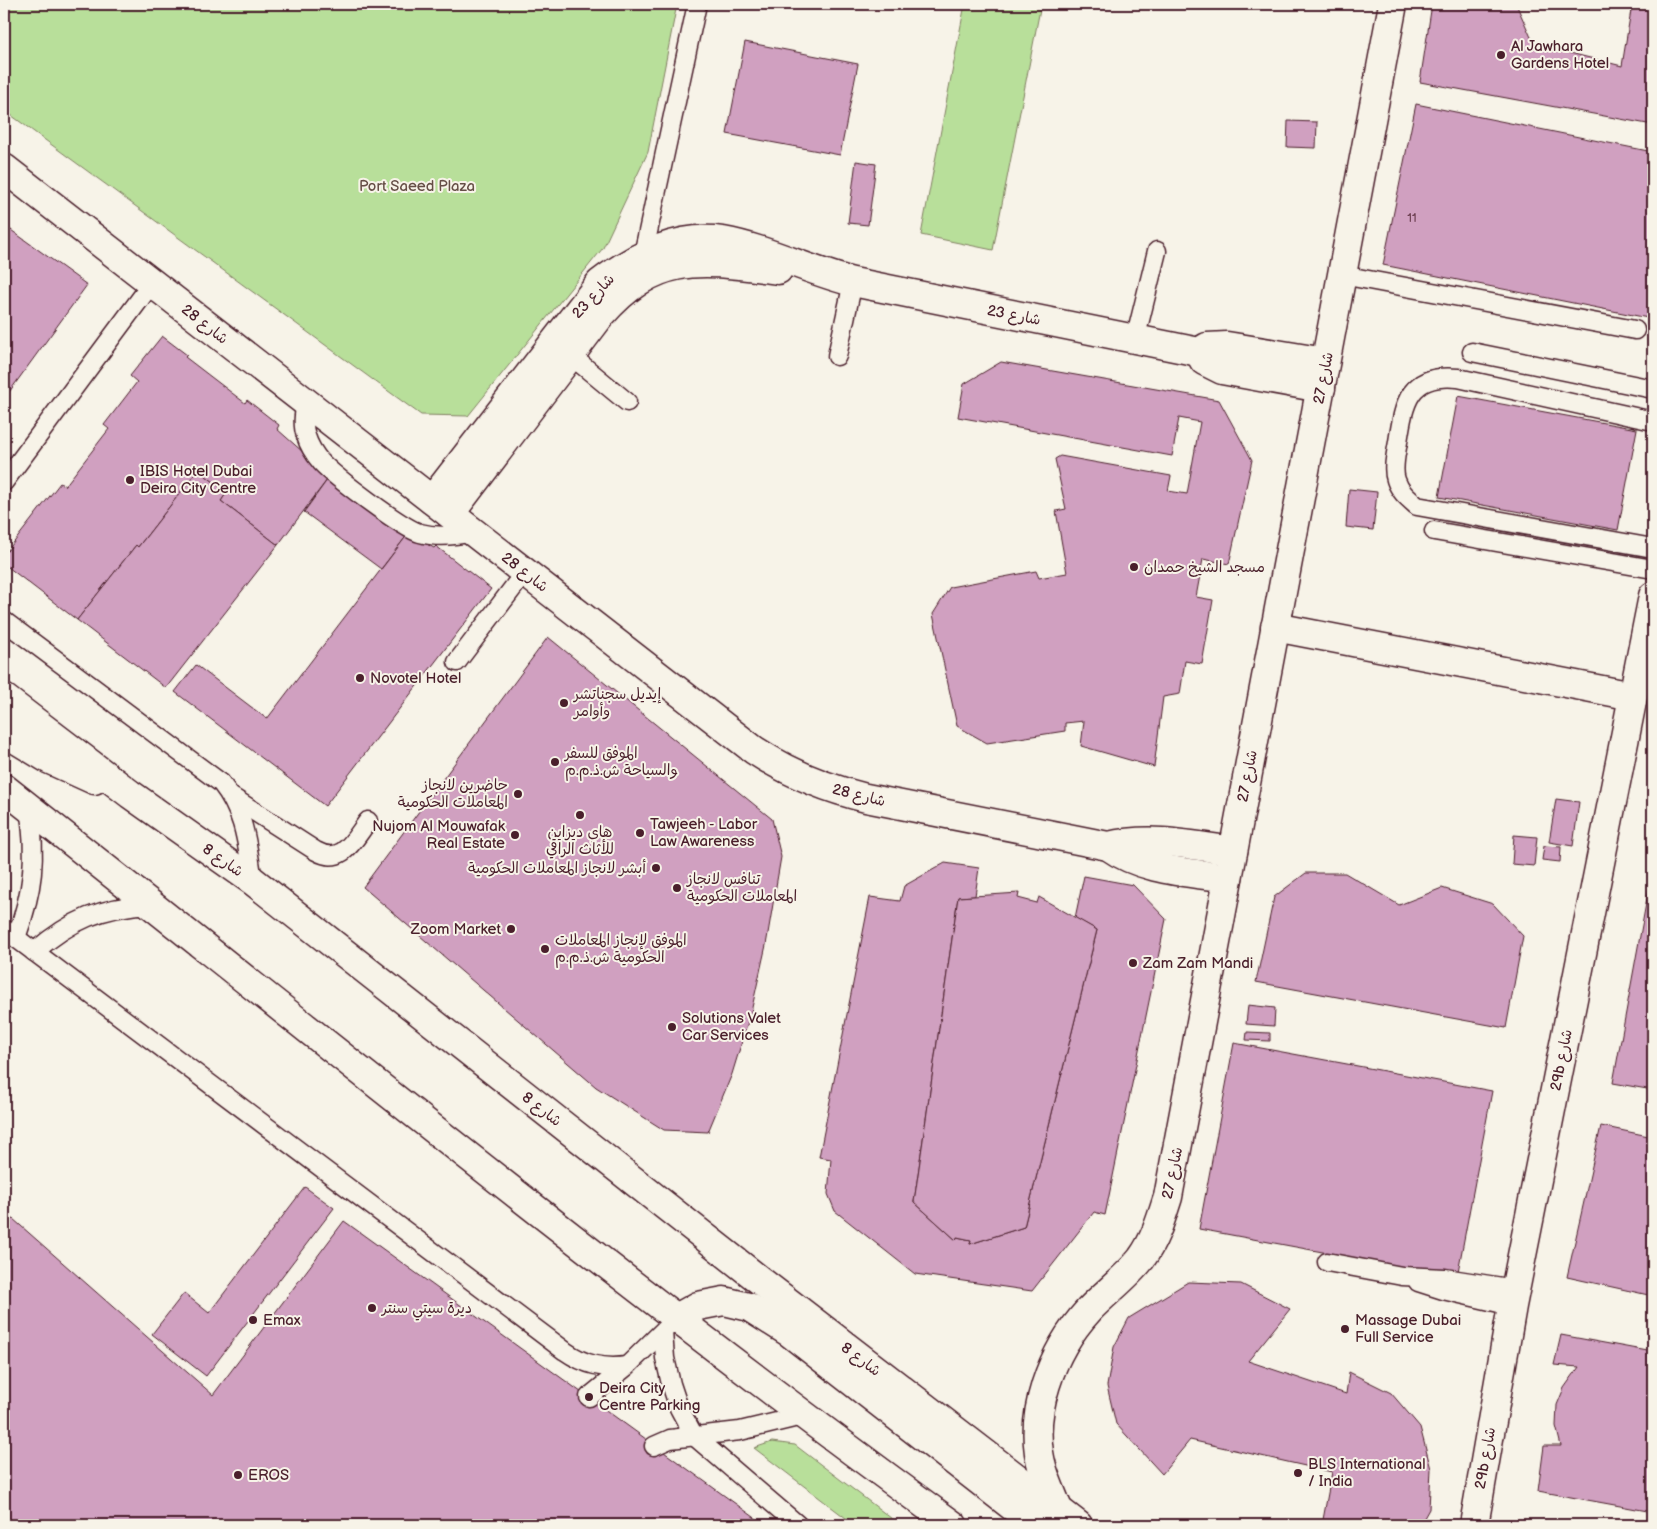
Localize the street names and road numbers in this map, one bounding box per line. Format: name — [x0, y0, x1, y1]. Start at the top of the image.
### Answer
street label: شارع 23 — [568, 270, 619, 323]
street label: شارع 28 — [178, 300, 232, 349]
street label: شارع 23 — [985, 301, 1042, 330]
street label: شارع 27 — [1309, 350, 1338, 406]
street label: شارع 28 — [498, 548, 552, 597]
street label: شارع 27 — [1233, 748, 1262, 804]
street label: شارع 28 — [830, 780, 887, 811]
street label: شارع 8 — [199, 840, 247, 881]
street label: 29b شارع — [1546, 1028, 1577, 1093]
street label: شارع 8 — [518, 1088, 565, 1131]
street label: شارع 27 — [1158, 1145, 1187, 1201]
street label: شارع 8 — [837, 1338, 884, 1381]
street label: 29b شارع — [1471, 1426, 1500, 1491]

